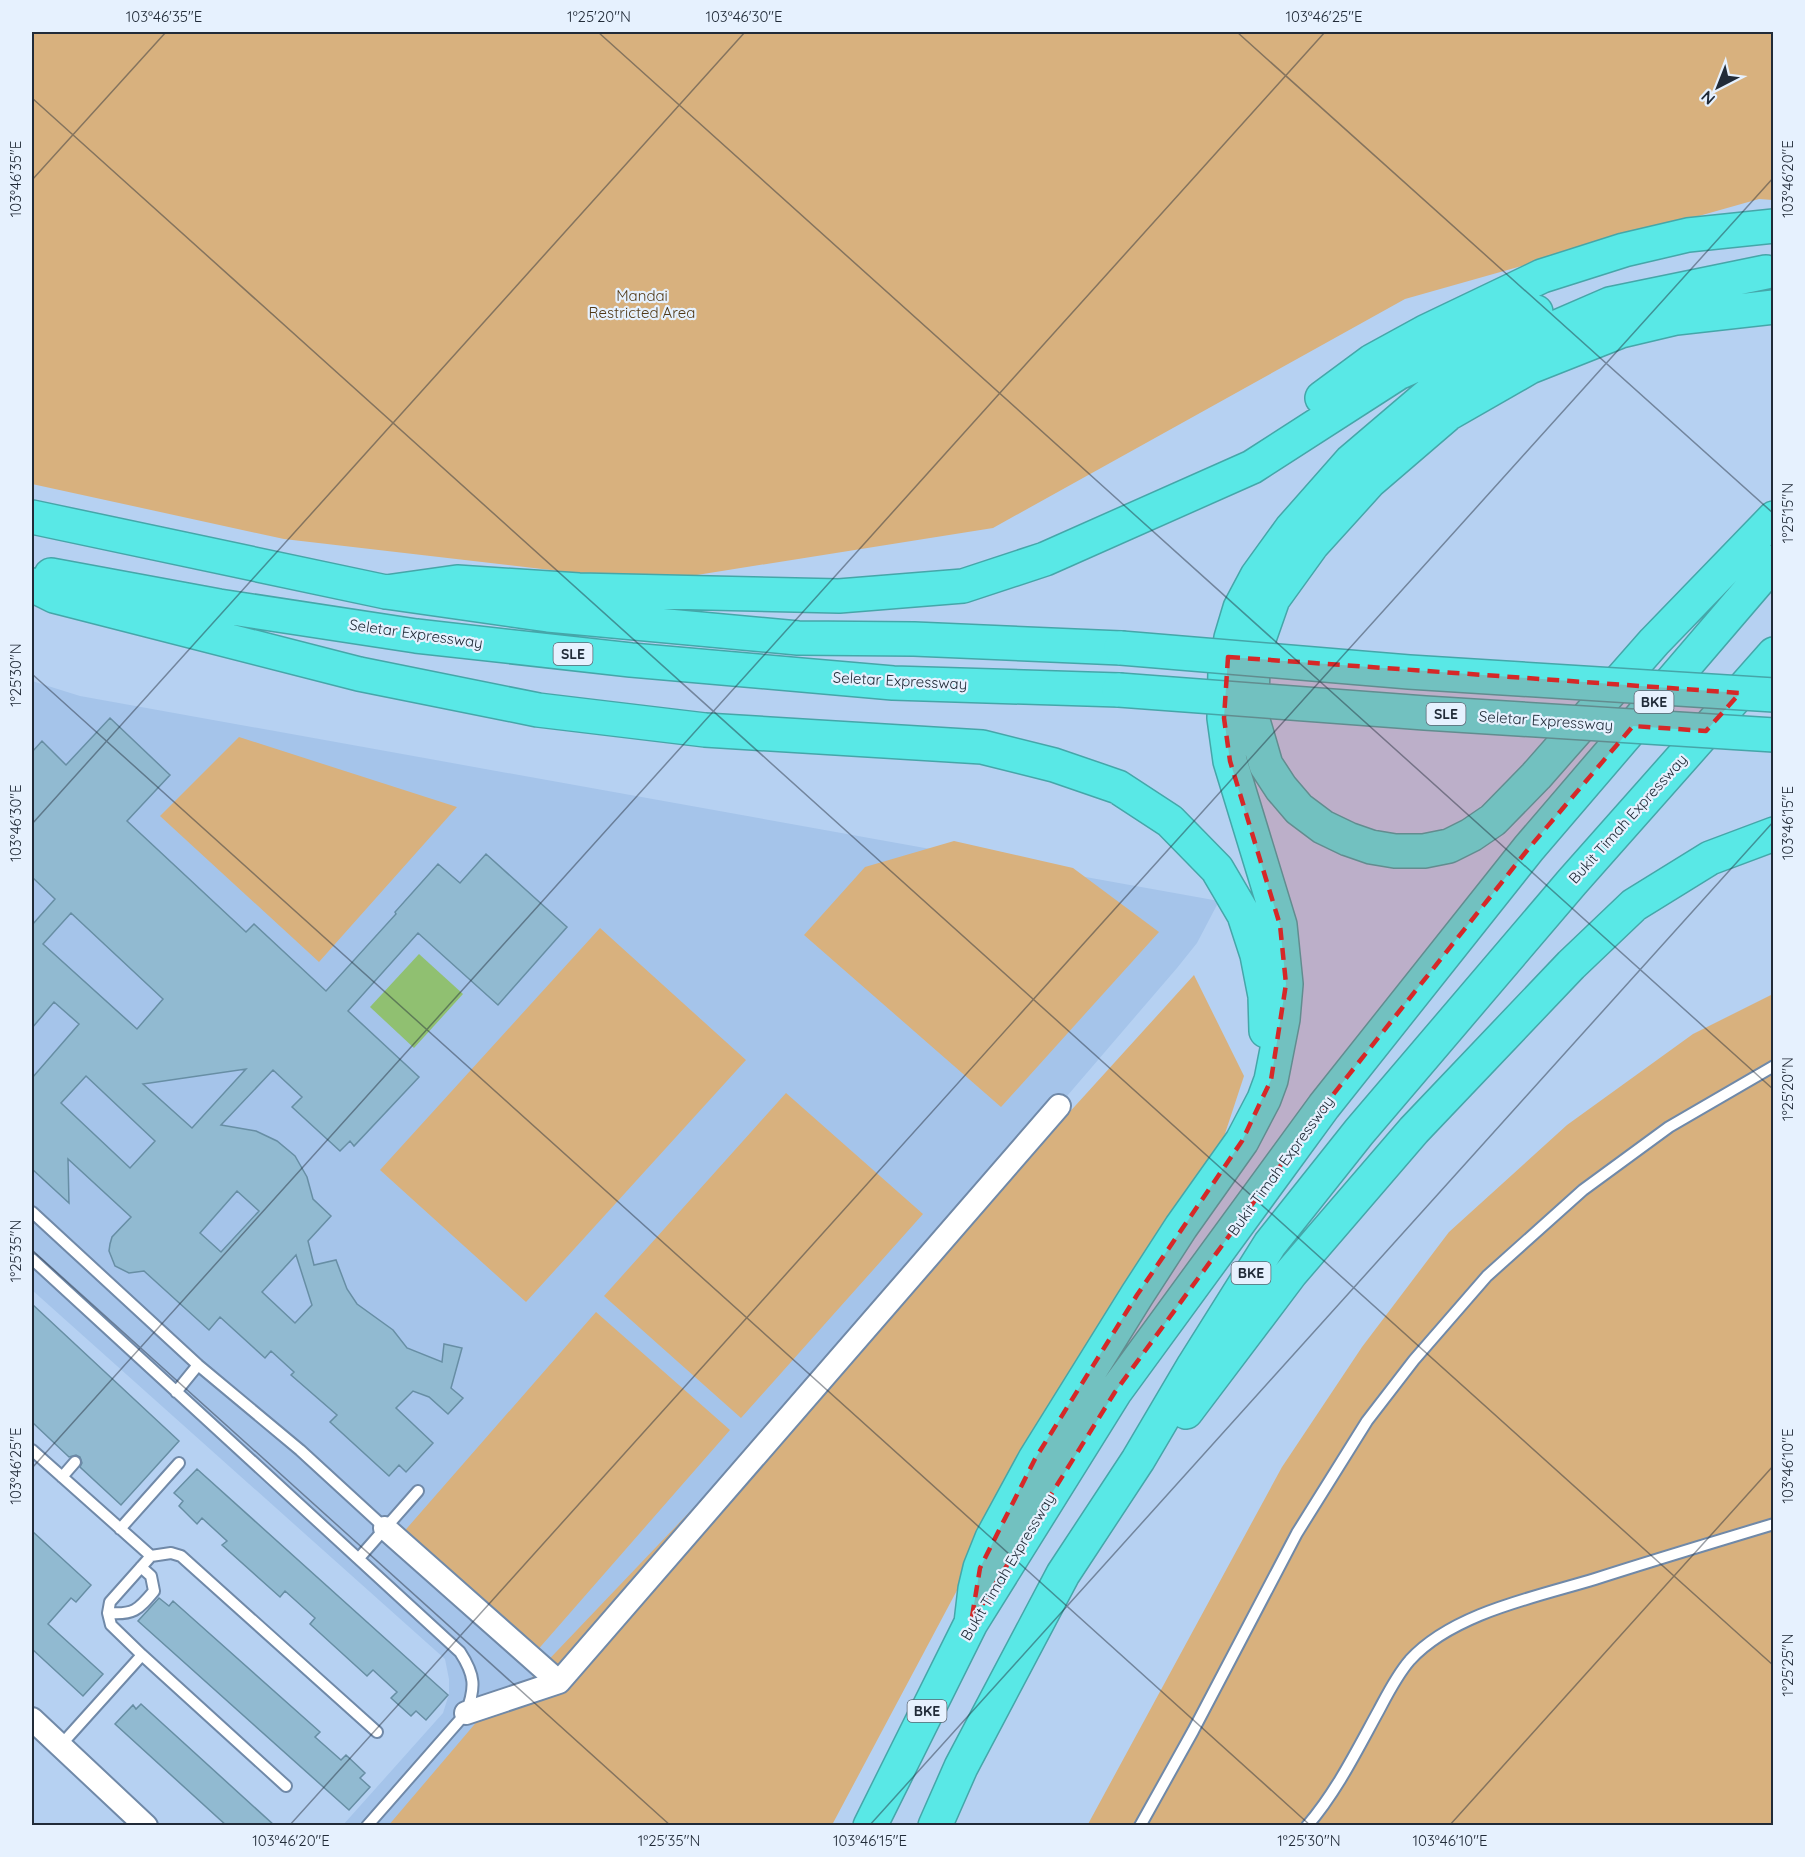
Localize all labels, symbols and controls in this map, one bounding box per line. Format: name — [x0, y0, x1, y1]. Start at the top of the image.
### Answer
text: 103°46'35"E — [126, 7, 202, 26]
text: 1°25'20"N — [567, 7, 631, 26]
text: 103°46'30"E — [705, 7, 783, 26]
text: 103°46'25"E — [1286, 7, 1362, 26]
north arrow — [1688, 57, 1748, 117]
text: N — [1697, 87, 1719, 110]
text: 103°46'20"E — [1778, 140, 1797, 218]
text: 103°46'35"E — [6, 141, 25, 217]
park label: Mandai Restricted Area — [589, 286, 695, 322]
text: 1°25'15"N — [1778, 483, 1797, 543]
street label: Seletar Expressway — [348, 615, 484, 652]
text: 1°25'30"N — [6, 643, 25, 707]
road number: SLE — [554, 643, 592, 665]
street label: Seletar Expressway — [832, 667, 968, 694]
road number: BKE — [1634, 691, 1674, 713]
road number: SLE — [1426, 703, 1466, 725]
street label: Seletar Expressway — [1478, 706, 1614, 735]
street label: Bukit Timah Expressway — [1564, 750, 1691, 888]
text: 103°46'30"E — [6, 784, 25, 862]
text: 103°46'15"E — [1778, 786, 1797, 860]
text: 1°25'20"N — [1778, 1057, 1797, 1121]
street label: Bukit Timah Expressway — [1223, 1092, 1338, 1239]
text: 1°25'35"N — [6, 1220, 25, 1282]
road number: BKE — [1232, 1262, 1270, 1284]
text: 103°46'25"E — [6, 1428, 25, 1504]
text: 103°46'10"E — [1778, 1429, 1797, 1503]
street label: Bukit Timah Expressway — [956, 1490, 1059, 1644]
text: 1°25'25"N — [1778, 1633, 1797, 1697]
road number: BKE — [908, 1700, 946, 1722]
text: 103°46'20"E — [252, 1831, 330, 1850]
text: 1°25'35"N — [638, 1831, 700, 1850]
text: 103°46'15"E — [833, 1831, 907, 1850]
text: 1°25'30"N — [1277, 1831, 1341, 1850]
text: 103°46'10"E — [1413, 1831, 1487, 1850]

